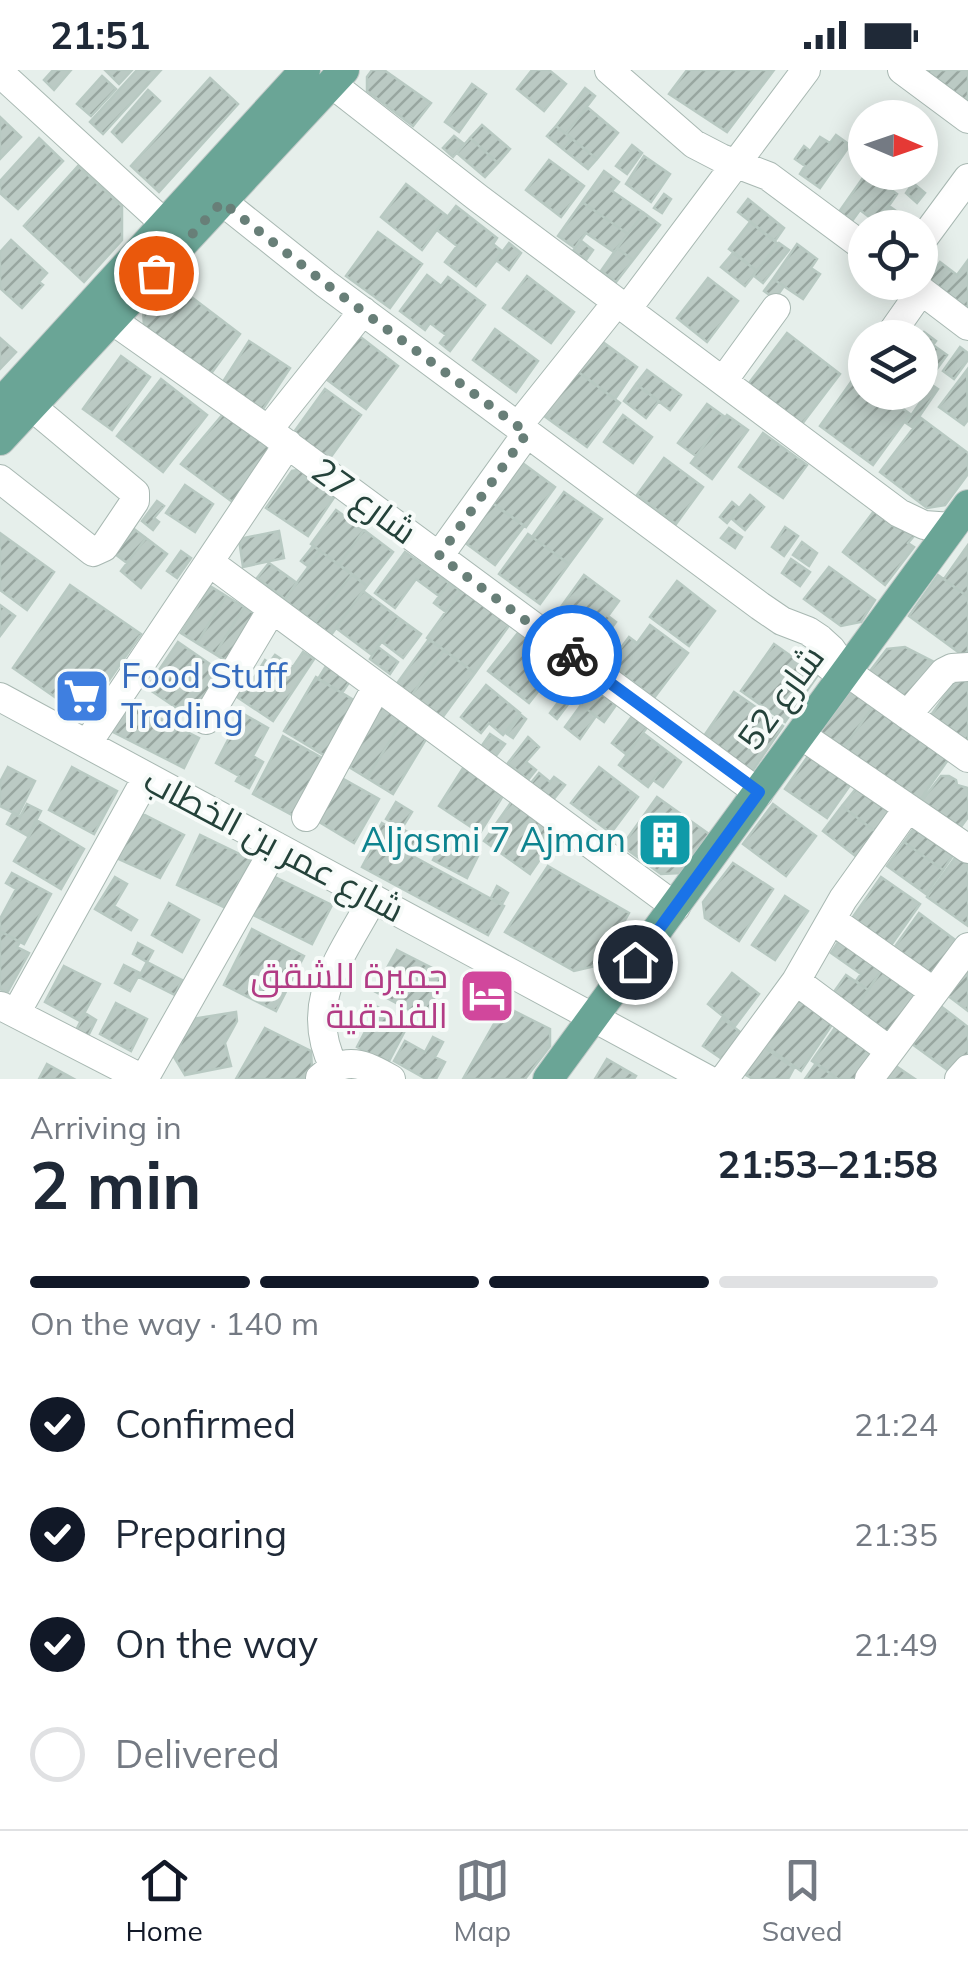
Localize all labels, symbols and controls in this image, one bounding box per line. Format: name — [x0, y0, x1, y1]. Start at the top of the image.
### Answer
text: 21:51 — [50, 11, 151, 59]
north arrow — [848, 100, 938, 190]
map controls — [848, 100, 938, 410]
button: locate — [848, 210, 938, 300]
pin — [114, 231, 199, 316]
icon: bag — [129, 246, 184, 301]
button: layers — [848, 320, 938, 410]
street label: شارع 27 — [302, 447, 426, 555]
courier — [522, 605, 622, 705]
icon: bike — [545, 628, 600, 683]
street label: شارع 52 — [727, 636, 835, 760]
place label: Food Stuff Trading — [121, 653, 289, 737]
supermarket icon: Food Stuff Trading — [52, 666, 112, 726]
street label: شارع عمر بن الخطاب — [136, 757, 412, 933]
building icon: Aljasmi 7 Ajman — [635, 810, 695, 870]
place label: Aljasmi 7 Ajman — [361, 817, 626, 861]
pin — [593, 920, 678, 1005]
icon: home — [608, 935, 663, 990]
place label: جميرة للشقق الفندقية — [250, 953, 448, 1037]
hotel icon: جميرة للشقق الفندقية — [457, 966, 517, 1026]
text: Arriving in — [30, 1107, 182, 1147]
text: 21:53–21:58 — [718, 1140, 938, 1188]
text: 2 min — [30, 1144, 201, 1225]
text: On the way · 140 m — [30, 1303, 319, 1343]
icon: check — [30, 1397, 85, 1452]
text: Confirmed — [115, 1400, 296, 1448]
text: 21:24 — [854, 1404, 938, 1444]
icon: check — [30, 1507, 85, 1562]
text: Preparing — [115, 1510, 287, 1558]
text: 21:35 — [854, 1514, 938, 1554]
icon: check — [30, 1617, 85, 1672]
text: On the way — [115, 1620, 318, 1668]
text: 21:49 — [854, 1624, 938, 1664]
text: Delivered — [115, 1730, 280, 1778]
tab: Home — [125, 1853, 203, 1948]
tab: Map — [453, 1853, 511, 1948]
tab: Saved — [762, 1853, 843, 1948]

